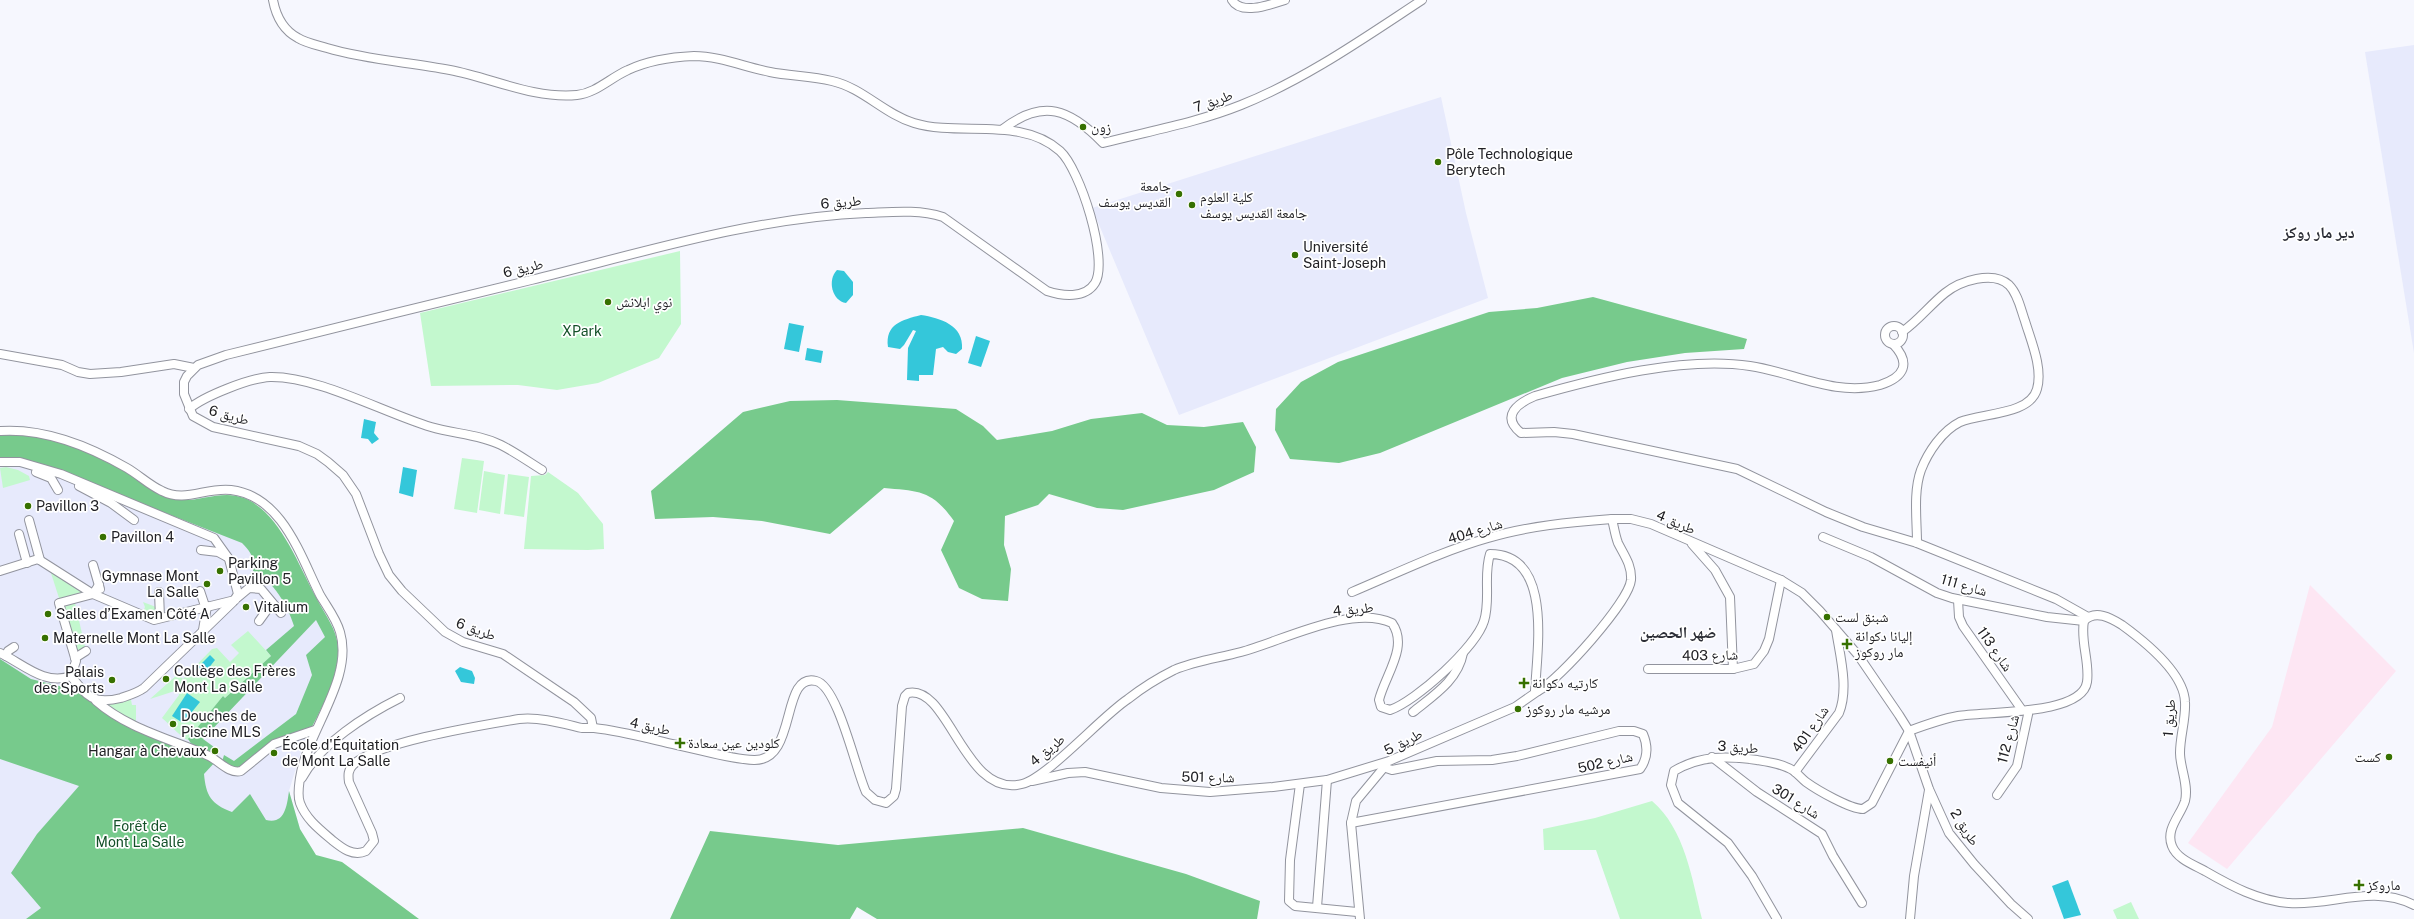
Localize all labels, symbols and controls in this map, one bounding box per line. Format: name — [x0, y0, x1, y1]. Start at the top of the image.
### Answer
street label: طريق 7 — [1191, 87, 1235, 117]
place label: زون — [1091, 119, 1111, 136]
marker: زون — [1078, 122, 1088, 132]
place label: Pôle Technologique Berytech — [1446, 146, 1573, 178]
marker: Pôle Technologique Berytech — [1433, 157, 1443, 167]
place label: جامعة القديس يوسف — [1098, 178, 1171, 211]
marker: جامعة القديس يوسف — [1174, 189, 1184, 199]
place label: كلية العلوم جامعة القديس يوسف — [1200, 189, 1307, 222]
street label: طريق 6 — [820, 192, 862, 214]
marker: كلية العلوم جامعة القديس يوسف — [1187, 200, 1197, 210]
district label: دير مار روكز — [2282, 223, 2355, 242]
place label: Université Saint-Joseph — [1303, 239, 1386, 271]
marker: Université Saint-Joseph — [1290, 250, 1300, 260]
street label: طريق 6 — [501, 255, 545, 283]
place label: نوي ابلانش — [616, 294, 672, 314]
marker: نوي ابلانش — [603, 297, 613, 307]
park label: XPark — [562, 323, 602, 339]
street label: طريق 6 — [207, 402, 251, 430]
place label: Pavillon 3 — [36, 498, 99, 514]
marker: Pavillon 3 — [23, 501, 33, 511]
street label: طريق 4 — [1653, 507, 1698, 539]
street label: شارع 404 — [1446, 515, 1505, 549]
place label: Pavillon 4 — [111, 529, 174, 545]
marker: Pavillon 4 — [98, 532, 108, 542]
place label: Parking Pavillon 5 — [228, 555, 291, 587]
marker: Parking Pavillon 5 — [215, 566, 225, 576]
place label: Gymnase Mont La Salle — [102, 568, 199, 600]
street label: شارع 111 — [1939, 571, 1989, 601]
marker: Gymnase Mont La Salle — [202, 579, 212, 589]
place label: Vitalium — [254, 599, 308, 615]
street label: طريق 4 — [1332, 599, 1374, 621]
marker: Vitalium — [241, 602, 251, 612]
place label: Salles d’Examen Côté A — [56, 606, 210, 622]
marker: Salles d’Examen Côté A — [43, 609, 53, 619]
place label: شبنق لست — [1835, 609, 1888, 627]
marker: شبنق لست — [1822, 612, 1832, 622]
street label: طريق 6 — [453, 615, 498, 645]
district label: ضهر الحصين — [1640, 623, 1716, 642]
street label: شارع 113 — [1972, 624, 2016, 675]
place label: إليانا دكوانة مار روكوز — [1854, 628, 1912, 661]
place label: Maternelle Mont La Salle — [53, 630, 215, 646]
marker: Maternelle Mont La Salle — [40, 633, 50, 643]
marker: إليانا دكوانة مار روكوز — [1842, 639, 1852, 649]
street label: شارع 403 — [1682, 647, 1738, 665]
place label: Collège des Frères Mont La Salle — [174, 663, 296, 695]
place label: Palais des Sports — [34, 664, 104, 696]
marker: Collège des Frères Mont La Salle — [161, 674, 171, 684]
marker: Palais des Sports — [107, 675, 117, 685]
place label: كارتيه دكوانة — [1532, 675, 1598, 692]
marker: كارتيه دكوانة — [1519, 678, 1529, 688]
street label: طريق 1 — [2160, 699, 2180, 738]
place label: مرشيه مار روكوز — [1525, 701, 1610, 718]
street label: شارع 401 — [1788, 703, 1833, 756]
marker: مرشيه مار روكوز — [1513, 704, 1523, 714]
place label: Douches de Piscine MLS — [181, 708, 261, 740]
street label: شارع 112 — [1994, 713, 2024, 766]
street label: طريق 4 — [628, 714, 672, 740]
marker: Douches de Piscine MLS — [168, 719, 178, 729]
street label: طريق 5 — [1381, 726, 1426, 760]
street label: طريق 4 — [1026, 731, 1069, 771]
place label: كلودين عين سعادة — [688, 735, 780, 752]
place label: École d'Équitation de Mont La Salle — [282, 736, 399, 769]
marker: كلودين عين سعادة — [675, 738, 685, 748]
street label: طريق 3 — [1717, 738, 1759, 758]
place label: Hangar à Chevaux — [88, 743, 207, 759]
marker: Hangar à Chevaux — [210, 746, 220, 756]
marker: École d'Équitation de Mont La Salle — [269, 748, 279, 758]
street label: شارع 502 — [1576, 748, 1634, 778]
place label: كست — [2354, 749, 2381, 765]
marker: كست — [2384, 752, 2394, 762]
place label: أنيفست — [1898, 753, 1936, 769]
marker: أنيفست — [1885, 756, 1895, 766]
street label: شارع 501 — [1181, 769, 1235, 787]
street label: شارع 301 — [1768, 780, 1823, 824]
street label: طريق 2 — [1946, 806, 1983, 849]
park label: Forêt de Mont La Salle — [96, 818, 184, 850]
place label: ماروكز — [2366, 877, 2400, 894]
marker: ماروكز — [2354, 880, 2364, 890]

